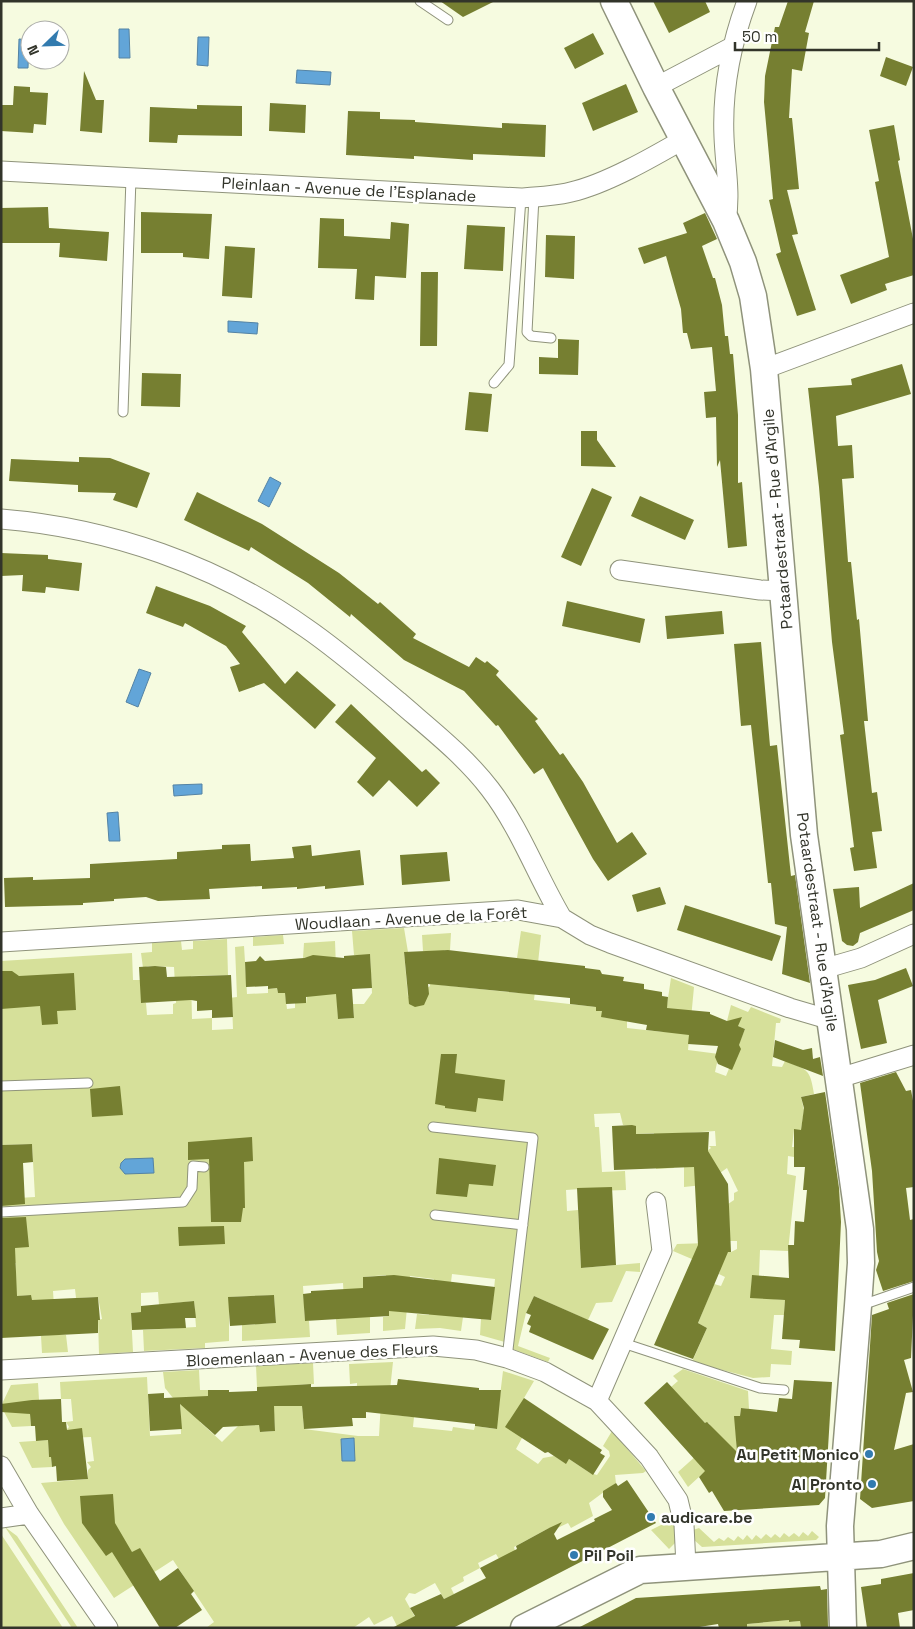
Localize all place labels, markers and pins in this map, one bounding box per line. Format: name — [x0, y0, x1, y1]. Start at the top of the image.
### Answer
place label: Au Petit Monico — [736, 1444, 859, 1465]
marker: Au Petit Monico — [863, 1448, 875, 1460]
place label: Al Pronto — [792, 1474, 862, 1495]
marker: Al Pronto — [866, 1478, 878, 1490]
place label: audicare.be — [661, 1507, 752, 1528]
marker: audicare.be — [645, 1511, 657, 1523]
place label: Pil Poil — [584, 1545, 634, 1566]
marker: Pil Poil — [568, 1549, 580, 1561]

